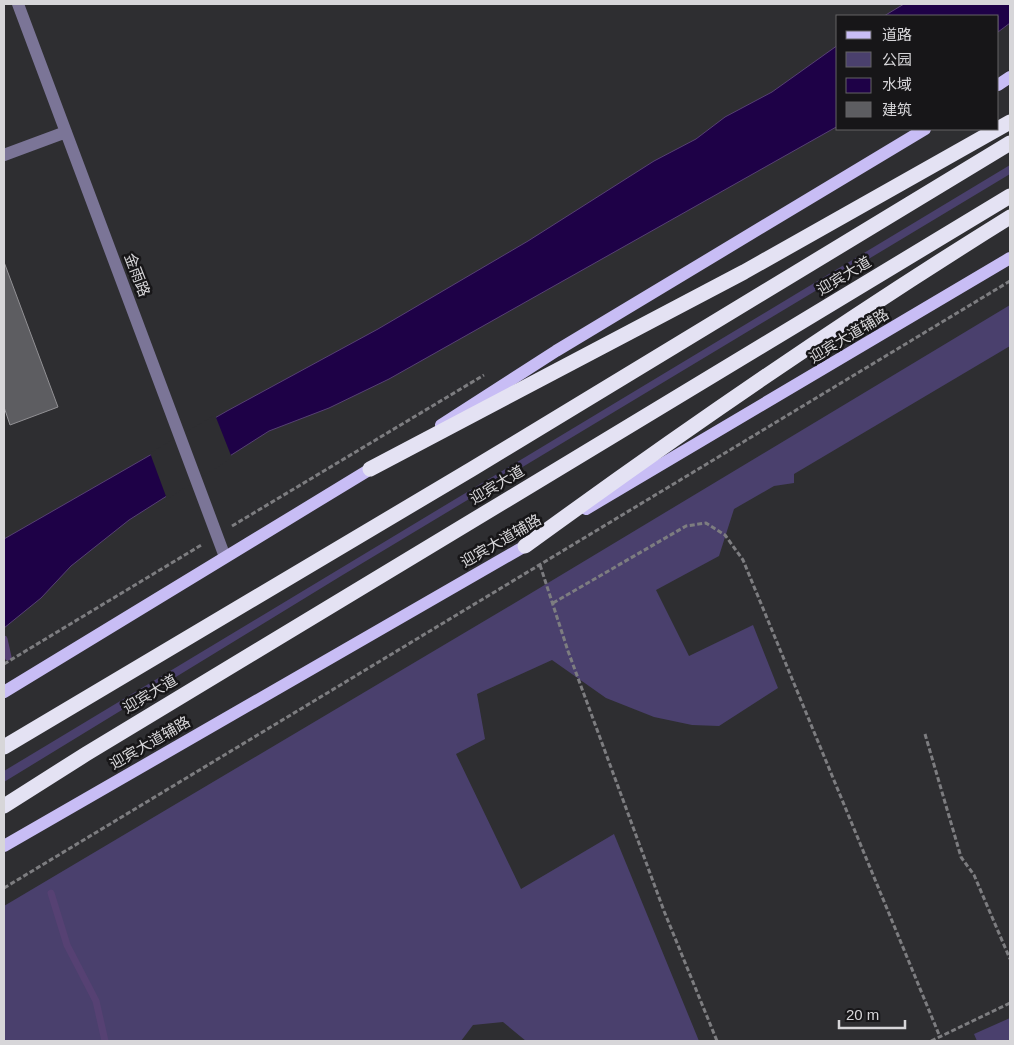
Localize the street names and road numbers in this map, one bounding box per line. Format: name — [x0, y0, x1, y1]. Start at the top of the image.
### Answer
street label: 金雨路 — [121, 251, 153, 299]
street label: 迎宾大道 — [814, 253, 874, 298]
street label: 迎宾大道辅路 — [806, 305, 892, 366]
street label: 迎宾大道 — [467, 462, 527, 507]
street label: 迎宾大道辅路 — [458, 511, 544, 570]
street label: 迎宾大道 — [120, 671, 180, 716]
street label: 迎宾大道辅路 — [107, 713, 193, 772]

